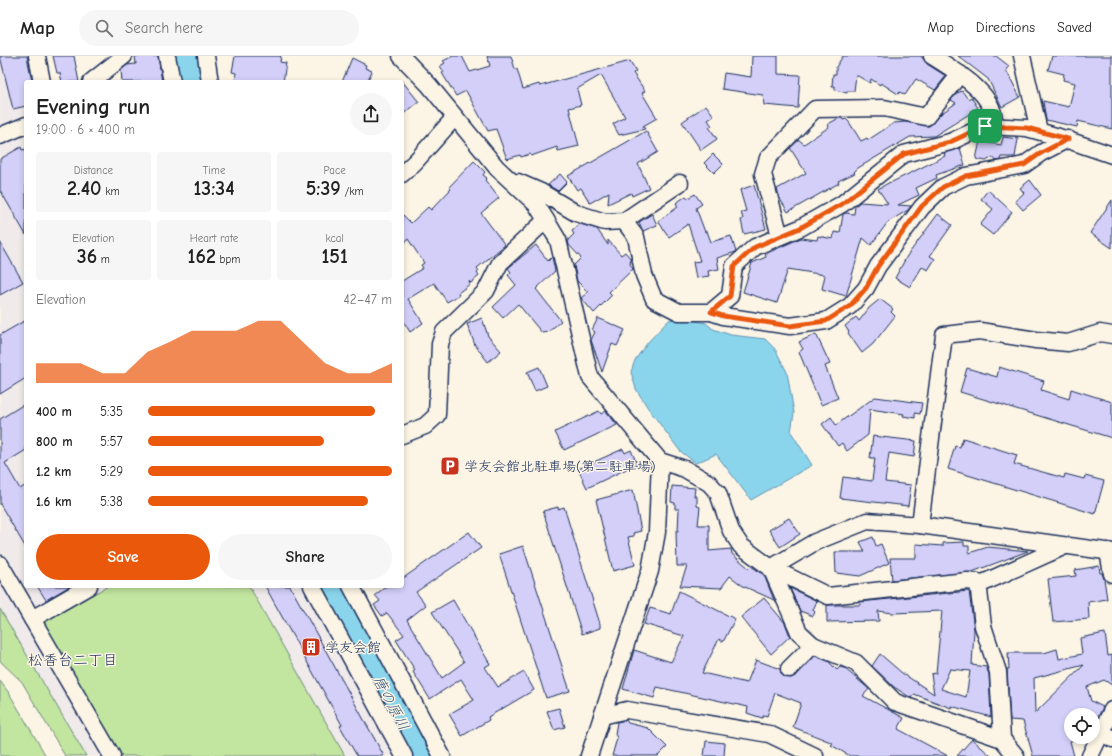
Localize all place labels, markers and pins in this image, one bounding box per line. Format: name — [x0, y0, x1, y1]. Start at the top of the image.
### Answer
pin — [968, 109, 1002, 143]
parking icon: 学友会館北駐車場(第二駐車場) — [439, 455, 461, 477]
place label: 学友会館北駐車場(第二駐車場) — [464, 458, 656, 475]
building icon: 学友会館 — [300, 636, 322, 658]
place label: 学友会館 — [325, 639, 381, 656]

